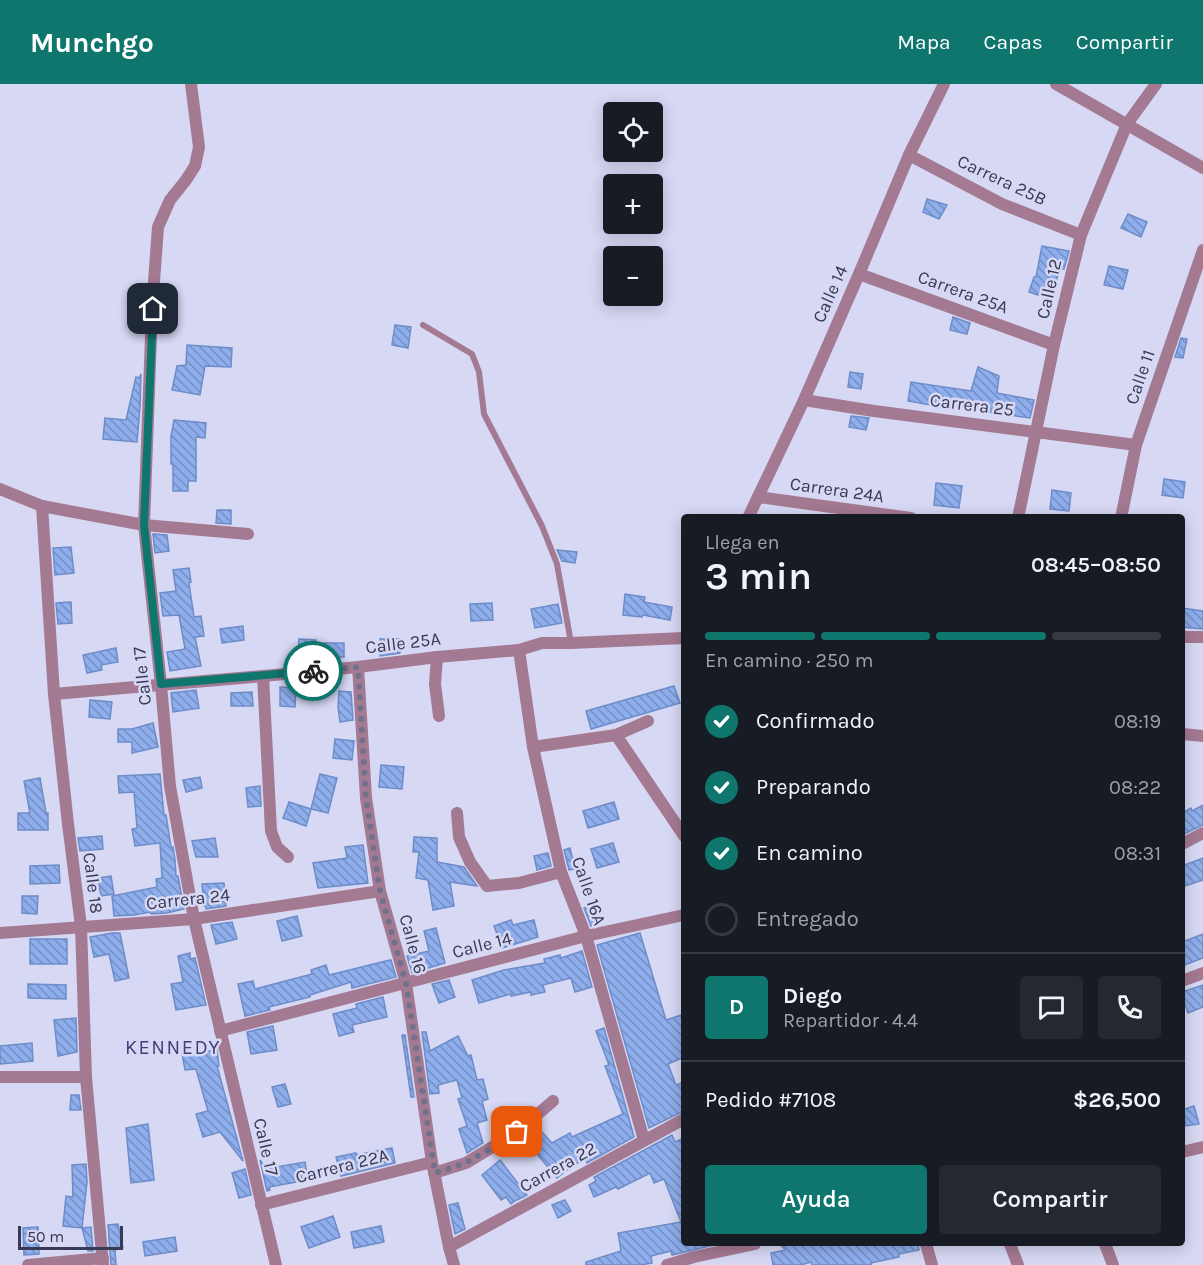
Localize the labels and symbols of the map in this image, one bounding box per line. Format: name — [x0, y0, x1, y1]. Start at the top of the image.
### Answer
street label: Carrera 25B — [954, 150, 1050, 210]
street label: Calle 12 — [1031, 257, 1067, 321]
street label: Calle 14 — [808, 262, 852, 326]
street label: Carrera 25A — [915, 265, 1011, 319]
pin — [127, 283, 178, 334]
street label: Calle 11 — [1120, 347, 1160, 407]
street label: Carrera 25 — [929, 389, 1015, 421]
street label: Carrera 24A — [789, 473, 885, 507]
street label: Calle 25A — [364, 627, 442, 659]
courier — [283, 641, 343, 701]
street label: Calle 17 — [128, 645, 156, 706]
street label: Calle 18 — [78, 851, 108, 915]
street label: Calle 16A — [567, 854, 611, 928]
street label: Carrera 24 — [145, 884, 231, 914]
street label: Calle 16 — [395, 912, 431, 976]
street label: Calle 14 — [450, 927, 514, 963]
district label: KENNEDY — [125, 1036, 221, 1059]
pin — [491, 1106, 542, 1157]
street label: Calle 17 — [249, 1116, 283, 1179]
street label: Carrera 22 — [516, 1137, 600, 1197]
street label: Carrera 22A — [293, 1144, 391, 1188]
scale bar — [18, 1223, 123, 1250]

